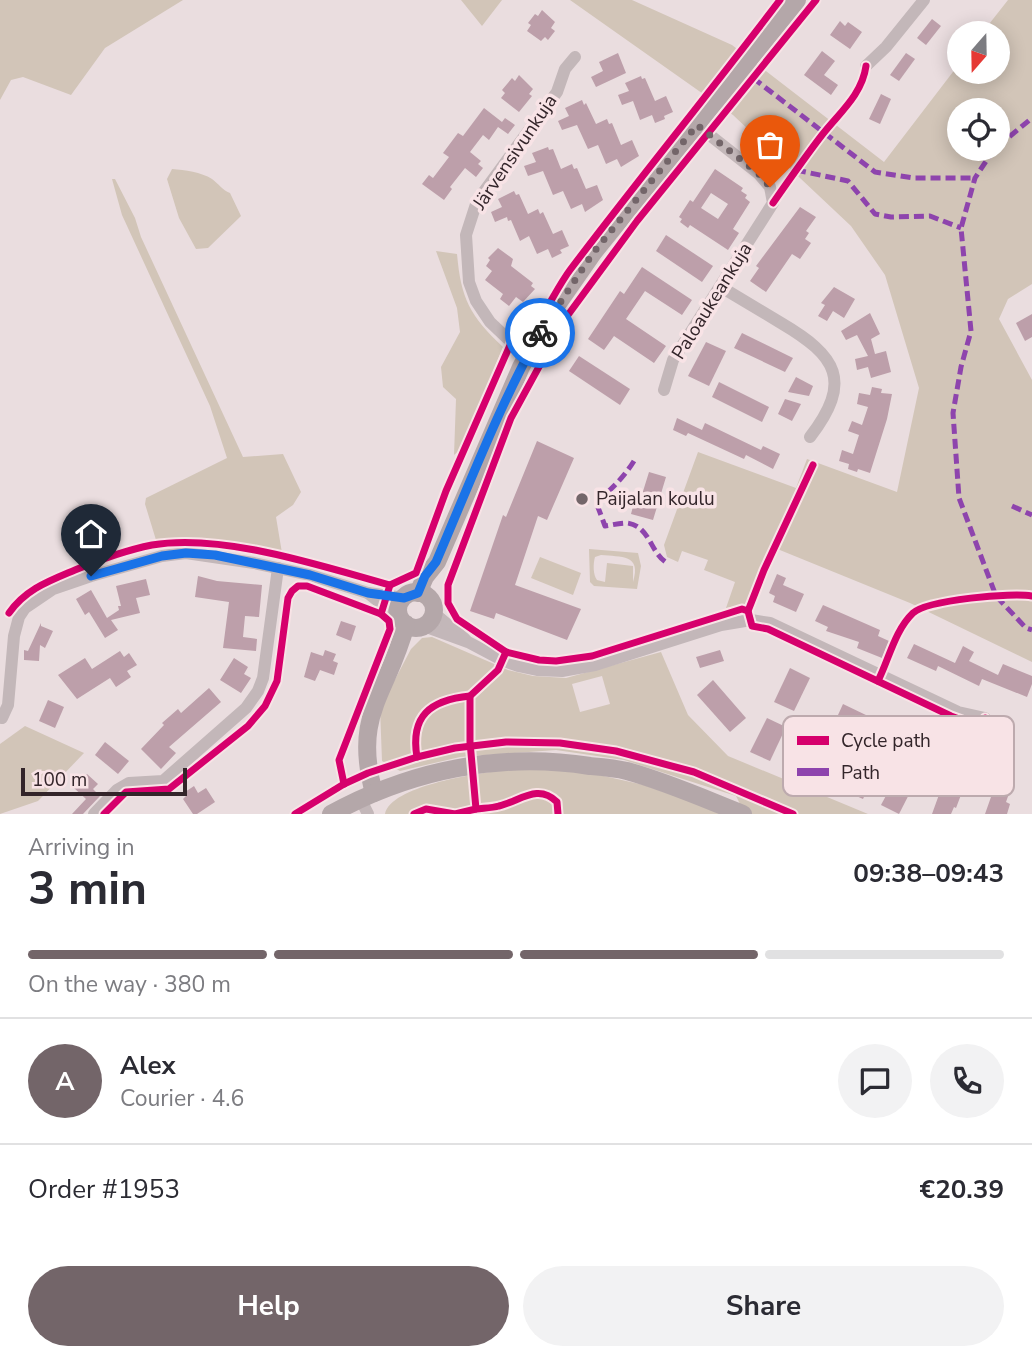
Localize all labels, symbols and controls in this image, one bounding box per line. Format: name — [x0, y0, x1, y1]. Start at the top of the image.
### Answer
north arrow — [947, 21, 1010, 84]
map controls — [947, 21, 1010, 161]
street label: Järvensivunkuja — [466, 89, 563, 215]
button: locate — [947, 98, 1010, 161]
pin — [740, 115, 800, 187]
icon: bag — [751, 126, 789, 164]
street label: Paloaukeankuja — [666, 238, 758, 364]
courier — [505, 298, 575, 368]
icon: bike — [521, 314, 559, 352]
place label: Paijalan koulu — [596, 486, 715, 512]
marker: Paijalan koulu — [574, 491, 590, 507]
pin — [61, 504, 121, 576]
icon: home — [72, 515, 110, 553]
legend — [783, 716, 1014, 796]
text: Cycle path — [841, 728, 931, 754]
text: Path — [841, 760, 880, 786]
scale bar — [21, 765, 187, 797]
text: 100 m — [32, 767, 87, 793]
text: Arriving in — [28, 832, 135, 863]
text: 09:38–09:43 — [853, 856, 1004, 891]
text: 3 min — [28, 857, 147, 920]
text: On the way · 380 m — [28, 969, 231, 1000]
button: chat — [838, 1044, 912, 1118]
button: phone — [930, 1044, 1004, 1118]
text: Alex — [120, 1048, 176, 1083]
text: A — [55, 1064, 75, 1099]
text: Courier · 4.6 — [120, 1083, 244, 1114]
text: Order #1953 — [28, 1172, 180, 1207]
text: €20.39 — [920, 1172, 1004, 1207]
button: Help — [28, 1266, 509, 1346]
button: Share — [523, 1266, 1004, 1346]

